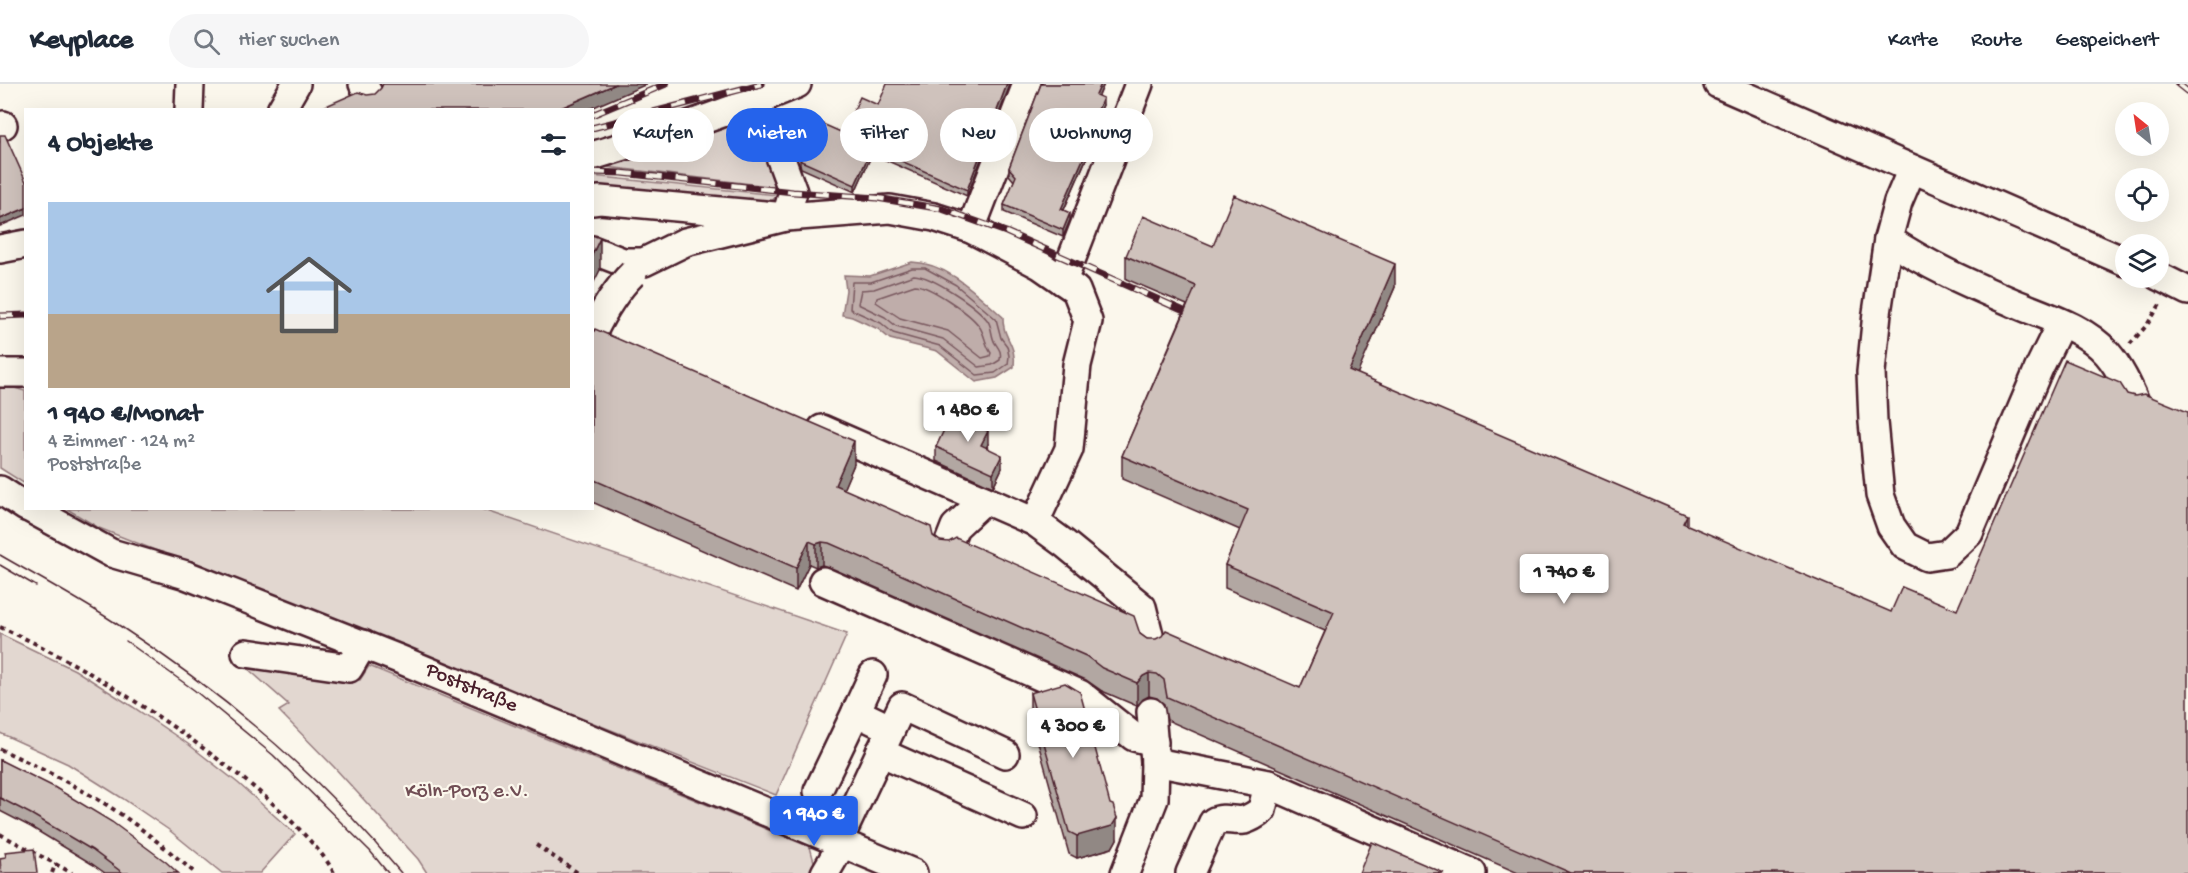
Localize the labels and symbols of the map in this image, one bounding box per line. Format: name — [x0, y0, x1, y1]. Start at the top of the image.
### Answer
north arrow — [2115, 102, 2169, 156]
pin: 1 480 € — [913, 392, 1023, 443]
pin: 1 740 € — [1509, 554, 1619, 605]
street label: Poststraße — [420, 658, 522, 720]
pin: 4 300 € — [1018, 708, 1128, 759]
park label: Köln-Porz e.V. — [405, 780, 529, 805]
pin: 1 940 € — [759, 796, 869, 847]

